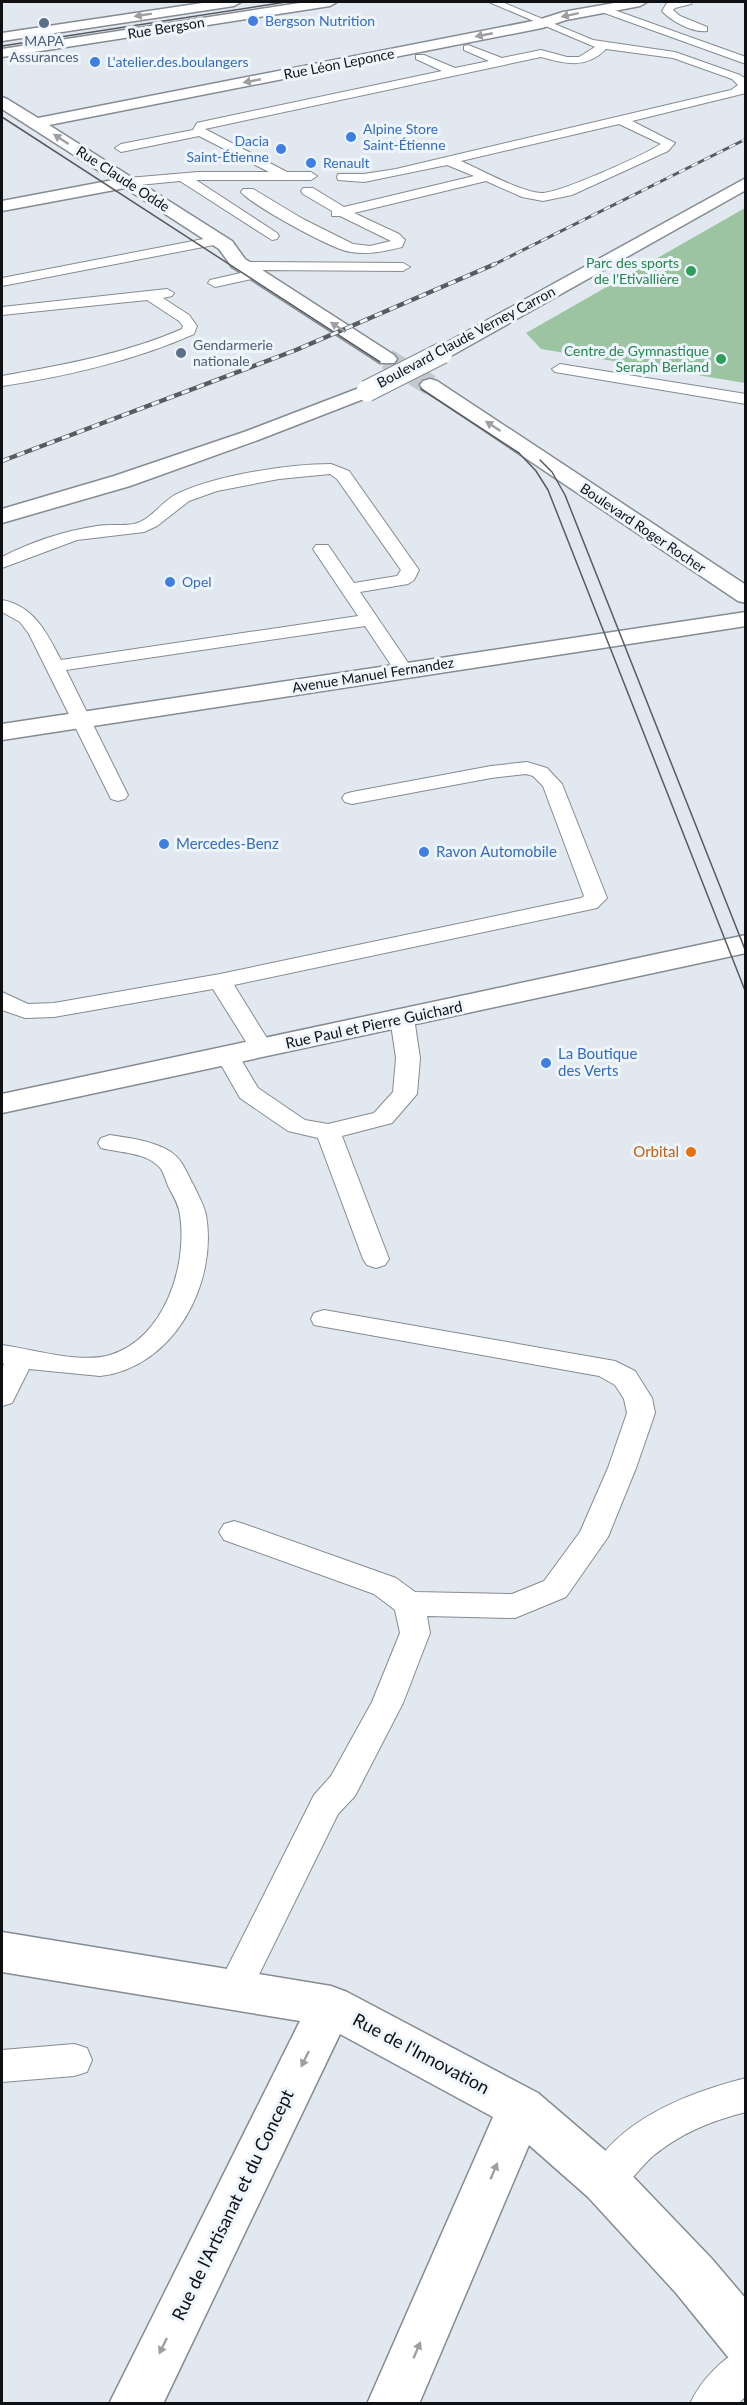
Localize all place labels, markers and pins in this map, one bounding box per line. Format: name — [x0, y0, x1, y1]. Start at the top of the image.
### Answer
place label: Bergson Nutrition — [265, 12, 375, 29]
marker: Bergson Nutrition — [246, 14, 260, 28]
marker: MAPA Assurances — [37, 16, 51, 30]
place label: MAPA Assurances — [9, 32, 79, 65]
place label: L'atelier.des.boulangers — [107, 53, 249, 70]
marker: L'atelier.des.boulangers — [88, 55, 102, 69]
place label: Alpine Store Saint-Étienne — [363, 120, 446, 153]
marker: Alpine Store Saint-Étienne — [344, 130, 358, 144]
place label: Dacia Saint-Étienne — [186, 132, 269, 165]
marker: Dacia Saint-Étienne — [274, 142, 288, 156]
place label: Renault — [323, 154, 370, 171]
marker: Renault — [304, 156, 318, 170]
place label: Parc des sports de l'Etivallière — [586, 254, 679, 287]
marker: Parc des sports de l'Etivallière — [684, 264, 698, 278]
place label: Gendarmerie nationale — [193, 336, 273, 369]
place label: Centre de Gymnastique Seraph Berland — [564, 342, 709, 375]
marker: Gendarmerie nationale — [174, 346, 188, 360]
marker: Centre de Gymnastique Seraph Berland — [714, 352, 728, 366]
place label: Opel — [182, 573, 212, 590]
marker: Opel — [163, 575, 177, 589]
place label: Mercedes-Benz — [176, 834, 279, 852]
marker: Mercedes-Benz — [157, 837, 171, 851]
place label: Ravon Automobile — [436, 842, 557, 860]
marker: Ravon Automobile — [417, 845, 431, 859]
place label: La Boutique des Verts — [558, 1044, 637, 1079]
marker: La Boutique des Verts — [539, 1056, 553, 1070]
place label: Orbital — [633, 1142, 679, 1160]
marker: Orbital — [684, 1145, 698, 1159]

